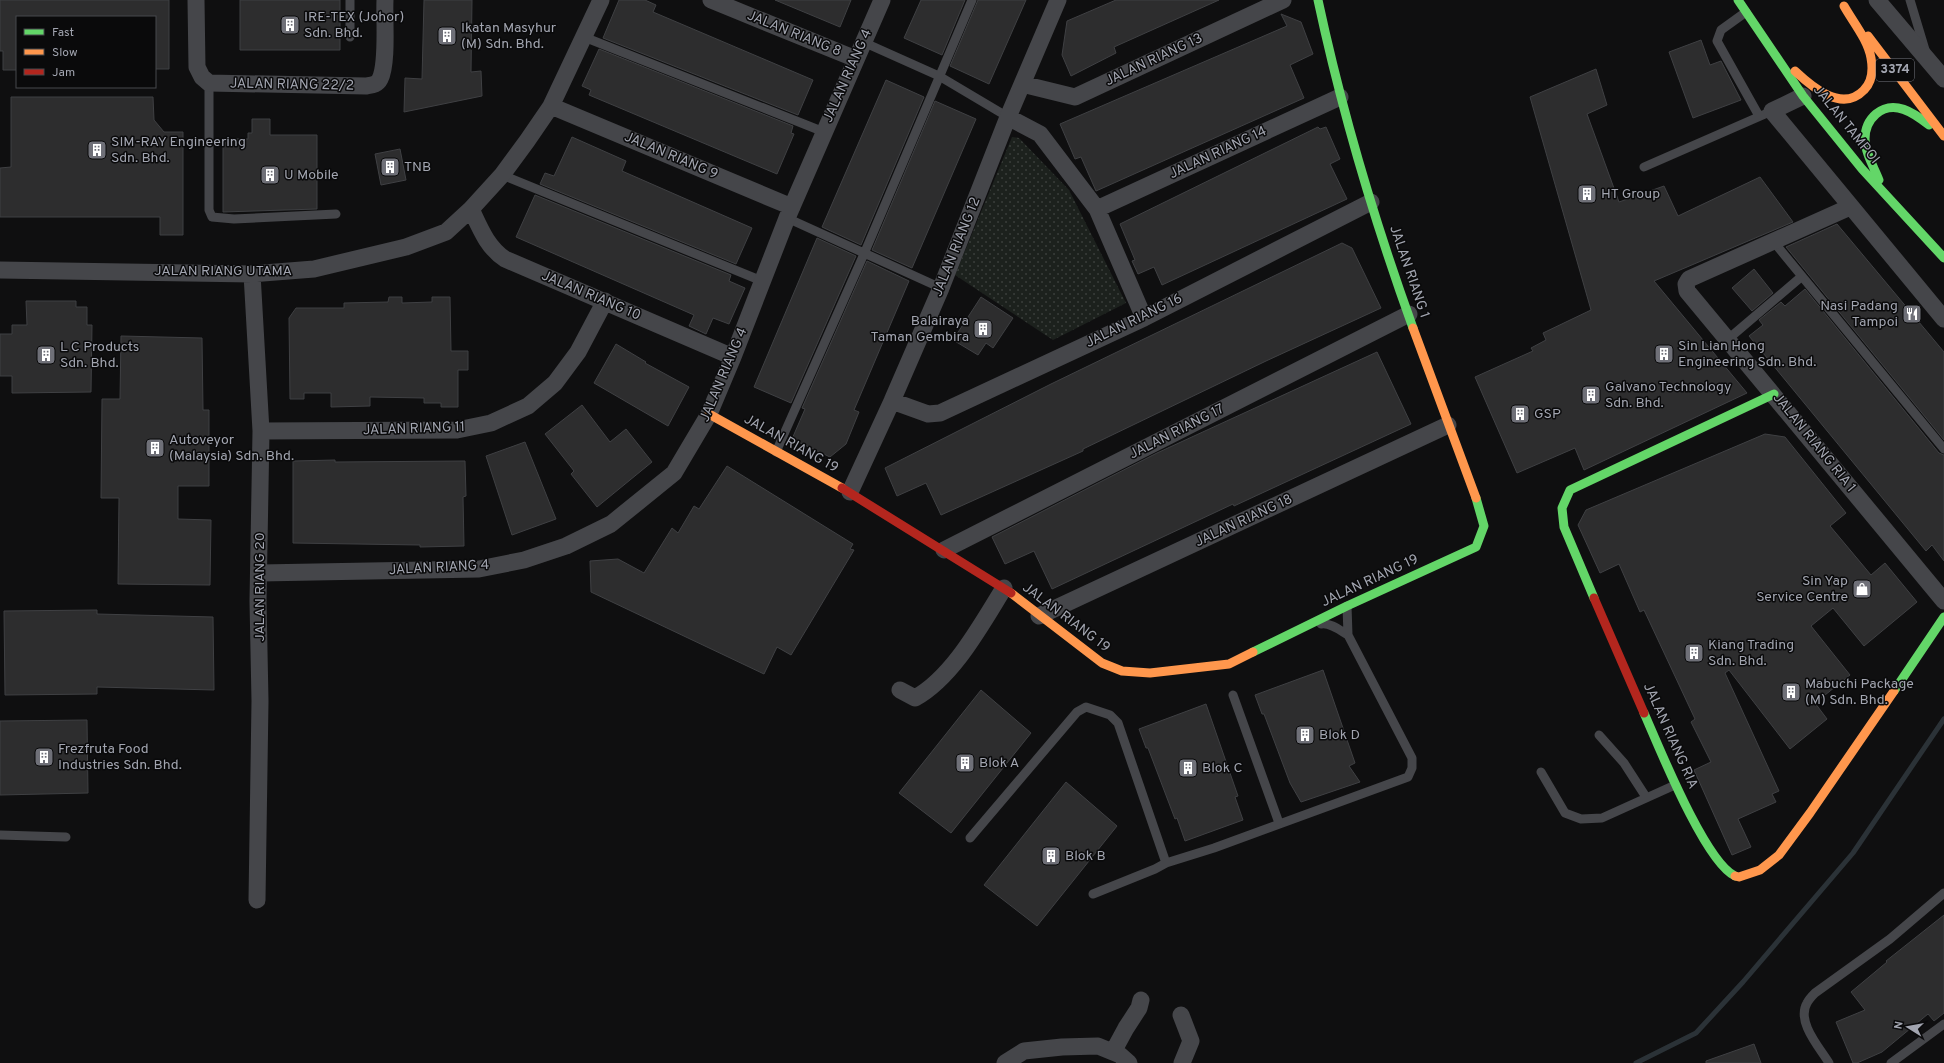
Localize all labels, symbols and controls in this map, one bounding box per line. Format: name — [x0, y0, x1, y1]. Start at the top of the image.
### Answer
street label: JALAN RIANG 8 — [744, 7, 844, 61]
place label: IRE-TEX (Johor) Sdn. Bhd. — [304, 9, 404, 42]
building icon: IRE-TEX (Johor) Sdn. Bhd. — [279, 14, 301, 36]
legend — [16, 16, 156, 88]
place label: Ikatan Masyhur (M) Sdn. Bhd. — [461, 20, 557, 53]
text: Fast — [52, 25, 74, 41]
building icon: Ikatan Masyhur (M) Sdn. Bhd. — [436, 25, 458, 47]
street label: JALAN RIANG 4 — [820, 27, 876, 125]
street label: JALAN RIANG 13 — [1103, 30, 1205, 90]
text: Slow — [52, 45, 78, 61]
road number: 3374 — [1876, 59, 1914, 81]
text: Jam — [52, 65, 75, 81]
street label: JALAN RIANG 22/2 — [230, 75, 354, 95]
street label: JALAN TAMPOI — [1809, 82, 1883, 168]
street label: JALAN RIANG 14 — [1167, 123, 1269, 183]
street label: JALAN RIANG 9 — [622, 129, 720, 183]
place label: SIM-RAY Engineering Sdn. Bhd. — [111, 134, 246, 167]
building icon: SIM-RAY Engineering Sdn. Bhd. — [86, 139, 108, 161]
building icon: TNB — [379, 156, 401, 178]
place label: TNB — [404, 159, 431, 176]
building icon: U Mobile — [259, 164, 281, 186]
place label: U Mobile — [284, 167, 339, 184]
building icon: HT Group — [1576, 183, 1598, 205]
place label: HT Group — [1601, 186, 1660, 203]
street label: JALAN RIANG 12 — [929, 195, 985, 299]
street label: JALAN RIANG 1 — [1385, 223, 1433, 321]
street label: JALAN RIANG UTAMA — [154, 263, 292, 280]
street label: JALAN RIANG 10 — [539, 267, 643, 325]
street label: JALAN RIANG 16 — [1083, 290, 1185, 352]
place label: Nasi Padang Tampoi — [1820, 298, 1898, 331]
restaurant icon: Nasi Padang Tampoi — [1901, 303, 1923, 325]
place label: Balairaya Taman Gembira — [870, 313, 969, 346]
building icon: Balairaya Taman Gembira — [972, 318, 994, 340]
street label: JALAN RIANG 4 — [697, 325, 751, 425]
place label: Sin Lian Hong Engineering Sdn. Bhd. — [1678, 338, 1816, 371]
place label: L C Products Sdn. Bhd. — [60, 339, 139, 372]
building icon: Sin Lian Hong Engineering Sdn. Bhd. — [1653, 343, 1675, 365]
building icon: L C Products Sdn. Bhd. — [35, 344, 57, 366]
place label: Galvano Technology Sdn. Bhd. — [1605, 379, 1732, 412]
building icon: Galvano Technology Sdn. Bhd. — [1580, 384, 1602, 406]
street label: JALAN RIANG RIA 1 — [1769, 390, 1859, 496]
street label: JALAN RIANG 17 — [1127, 401, 1227, 463]
building icon: GSP — [1509, 403, 1531, 425]
place label: GSP — [1534, 406, 1561, 423]
street label: JALAN RIANG 19 — [741, 411, 841, 477]
street label: JALAN RIANG 11 — [363, 419, 465, 439]
place label: Autoveyor (Malaysia) Sdn. Bhd. — [169, 432, 294, 465]
building icon: Autoveyor (Malaysia) Sdn. Bhd. — [144, 437, 166, 459]
street label: JALAN RIANG 18 — [1193, 491, 1295, 551]
street label: JALAN RIANG 20 — [252, 532, 269, 642]
street label: JALAN RIANG 19 — [1319, 551, 1421, 611]
street label: JALAN RIANG 4 — [388, 557, 490, 579]
place label: Sin Yap Service Centre — [1756, 573, 1848, 606]
shop icon: Sin Yap Service Centre — [1851, 578, 1873, 600]
street label: JALAN RIANG 19 — [1019, 579, 1113, 657]
place label: Kiang Trading Sdn. Bhd. — [1708, 637, 1794, 670]
building icon: Kiang Trading Sdn. Bhd. — [1683, 642, 1705, 664]
place label: Mabuchi Package (M) Sdn. Bhd. — [1805, 676, 1914, 709]
street label: JALAN RIANG RIA — [1639, 680, 1701, 792]
building icon: Mabuchi Package (M) Sdn. Bhd. — [1780, 681, 1802, 703]
building icon: Blok D — [1294, 724, 1316, 746]
place label: Blok D — [1319, 727, 1360, 744]
place label: Frezfruta Food Industries Sdn. Bhd. — [58, 741, 182, 774]
building icon: Frezfruta Food Industries Sdn. Bhd. — [33, 746, 55, 768]
building icon: Blok A — [954, 752, 976, 774]
place label: Blok A — [979, 755, 1019, 772]
building icon: Blok C — [1177, 757, 1199, 779]
place label: Blok C — [1202, 760, 1242, 777]
building icon: Blok B — [1040, 845, 1062, 867]
place label: Blok B — [1065, 848, 1106, 865]
north arrow — [1888, 1007, 1928, 1047]
text: N — [1892, 1020, 1907, 1030]

